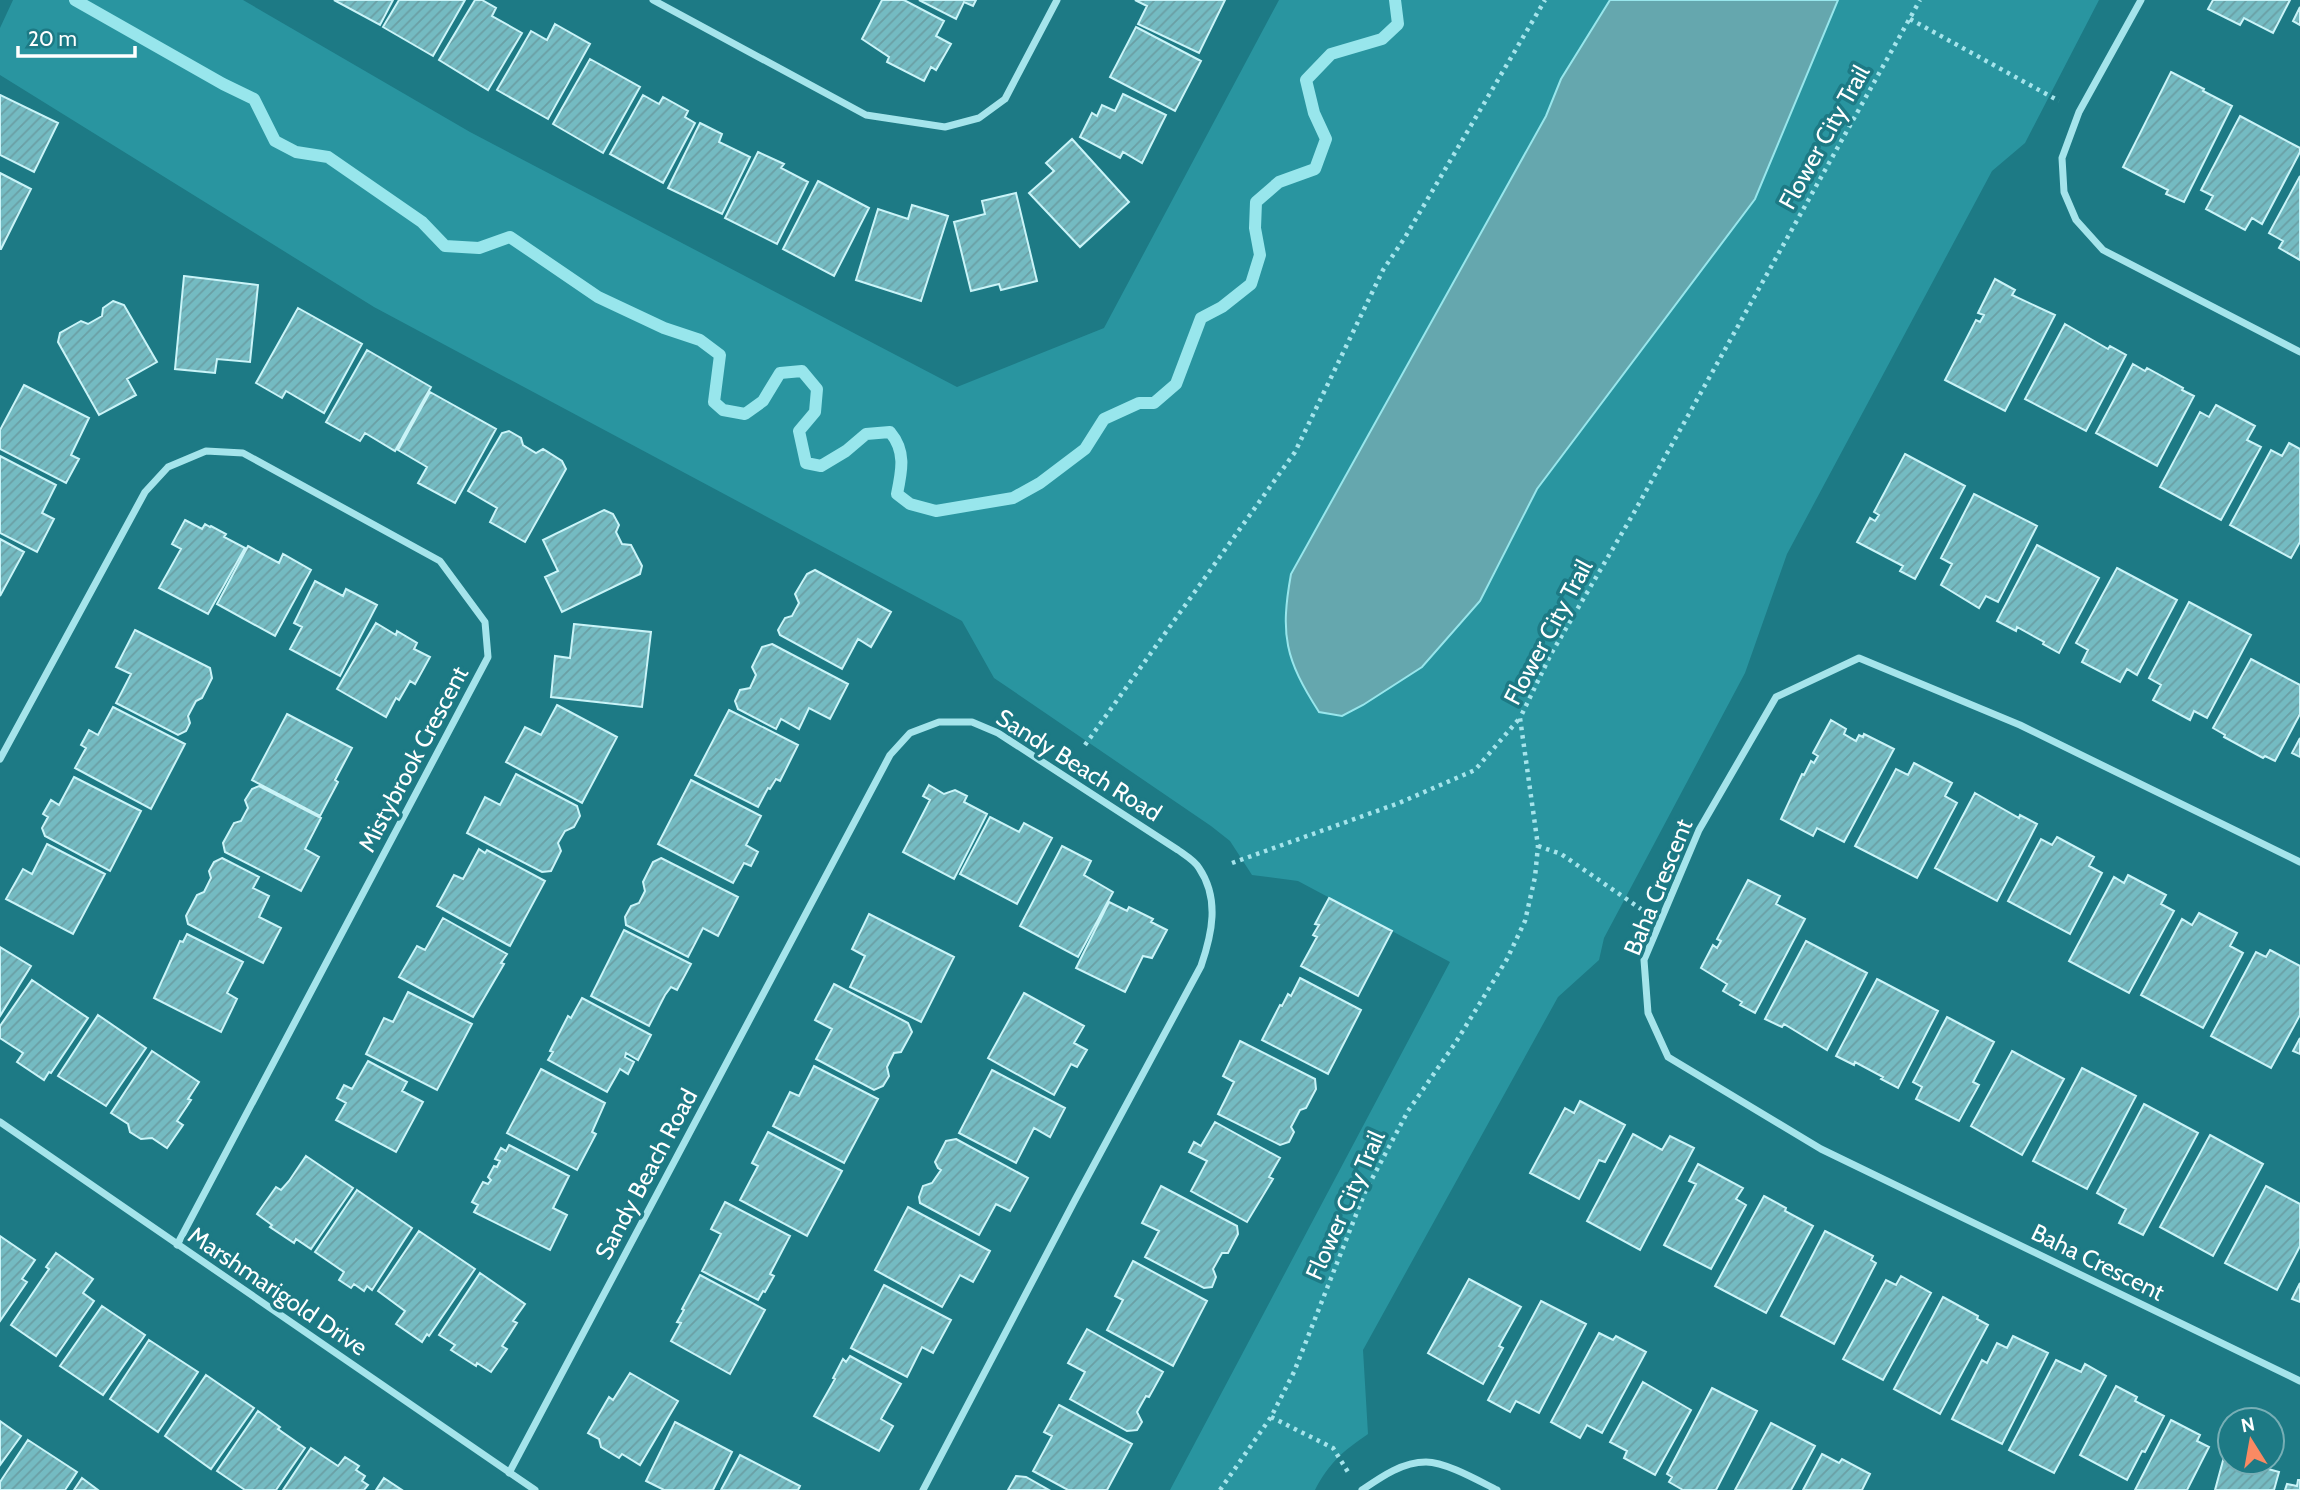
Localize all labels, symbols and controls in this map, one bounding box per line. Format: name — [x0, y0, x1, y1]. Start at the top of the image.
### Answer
scale bar — [18, 14, 135, 58]
text: 20 m — [28, 26, 77, 51]
street label: Flower City Trail — [1772, 60, 1876, 214]
street label: Flower City Trail — [1498, 554, 1599, 710]
street label: Mistybrook Crescent — [352, 661, 474, 857]
street label: Sandy Beach Road — [991, 703, 1167, 827]
street label: Baha Crescent — [1618, 815, 1698, 959]
street label: Sandy Beach Road — [589, 1084, 703, 1264]
street label: Flower City Trail — [1299, 1126, 1391, 1284]
street label: Baha Crescent — [2027, 1217, 2169, 1307]
street label: Marshmarigold Drive — [183, 1220, 373, 1362]
north arrow — [2216, 1406, 2286, 1476]
text: N — [2239, 1412, 2257, 1437]

